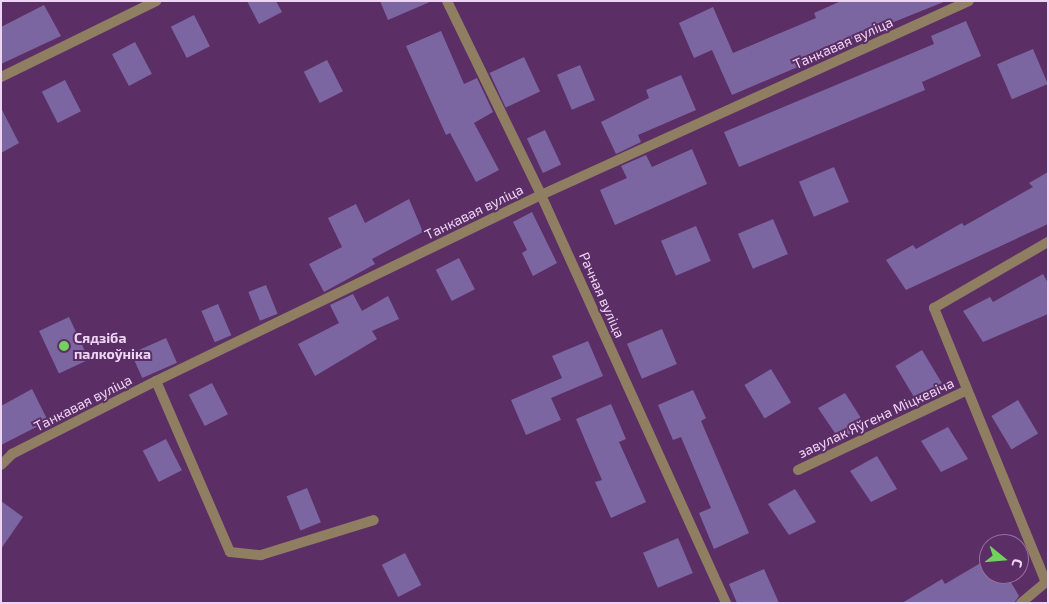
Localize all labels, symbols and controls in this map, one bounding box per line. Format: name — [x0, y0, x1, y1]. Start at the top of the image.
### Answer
street label: Танкавая вуліца — [790, 13, 896, 73]
street label: Танкавая вуліца — [422, 181, 526, 243]
street label: Рачная вуліца — [576, 250, 628, 340]
place label: Сядзіба палкоўніка — [74, 330, 151, 362]
marker: Сядзіба палкоўніка — [58, 340, 70, 352]
street label: Танкавая вуліца — [31, 371, 135, 435]
street label: завулак Яўгена Міцкевіча — [795, 374, 957, 462]
north arrow — [979, 534, 1029, 584]
text: С — [1009, 557, 1027, 570]

